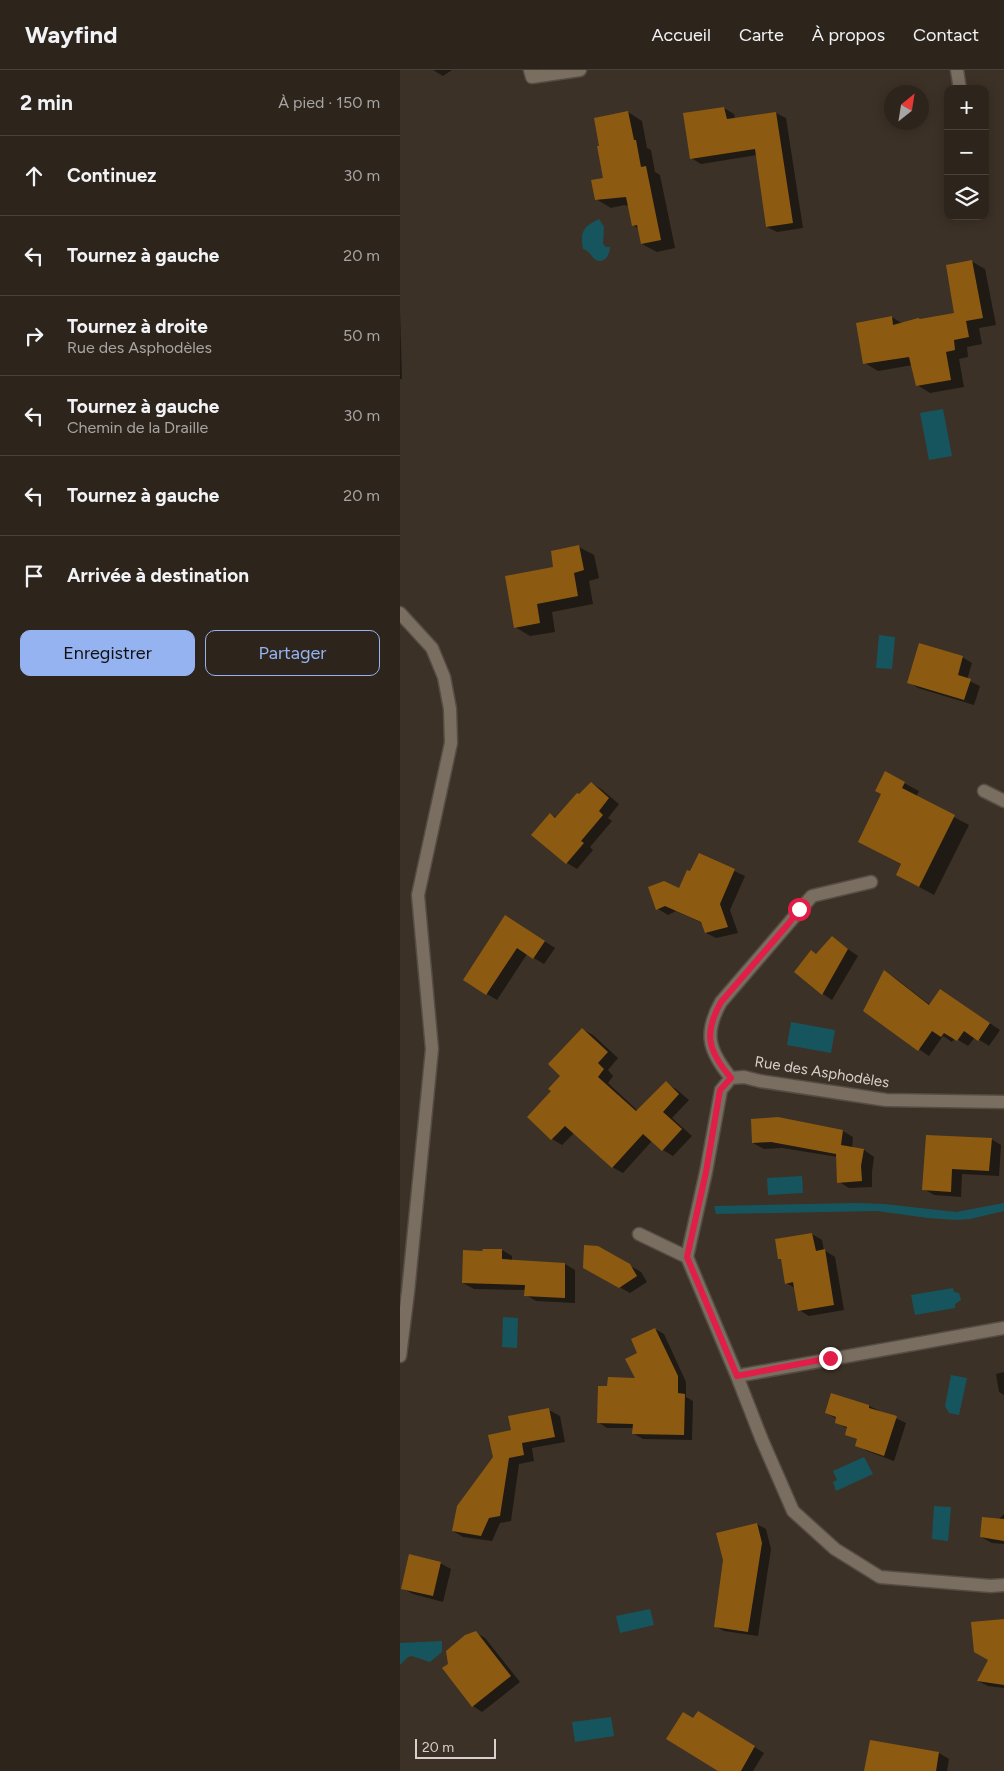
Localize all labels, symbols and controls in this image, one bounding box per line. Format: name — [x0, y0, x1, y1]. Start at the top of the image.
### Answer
text: Wayfind — [25, 20, 118, 49]
text: Accueil — [651, 24, 711, 46]
text: Carte — [739, 24, 784, 46]
text: À propos — [812, 24, 885, 46]
text: Contact — [913, 24, 979, 46]
north arrow — [884, 85, 929, 130]
map controls — [944, 85, 989, 220]
button: + — [944, 85, 989, 130]
text: 2 min — [20, 90, 73, 115]
text: À pied · 150 m — [278, 93, 380, 112]
button: − — [944, 130, 989, 175]
icon: ahead — [20, 162, 48, 190]
text: Continuez — [67, 164, 156, 187]
text: 30 m — [343, 166, 380, 185]
button: layers — [944, 175, 989, 220]
icon: left — [20, 242, 48, 270]
text: Tournez à gauche — [67, 244, 219, 267]
text: 20 m — [343, 246, 380, 265]
text: Tournez à droite — [67, 315, 208, 338]
icon: right — [20, 322, 48, 350]
text: 50 m — [343, 326, 380, 345]
text: Rue des Asphodèles — [67, 338, 212, 357]
text: Tournez à gauche — [67, 395, 219, 418]
icon: left — [20, 402, 48, 430]
text: 30 m — [343, 406, 380, 425]
text: Chemin de la Draille — [67, 418, 208, 437]
icon: left — [20, 482, 48, 510]
text: Tournez à gauche — [67, 484, 219, 507]
text: 20 m — [343, 486, 380, 505]
icon: arrive — [20, 562, 48, 590]
text: Arrivée à destination — [67, 564, 249, 587]
button: Enregistrer — [20, 630, 195, 676]
button: Partager — [205, 630, 380, 676]
route start — [788, 898, 811, 921]
street label: Rue des Asphodèles — [753, 1052, 891, 1092]
route end — [819, 1347, 842, 1370]
scale bar — [415, 1736, 496, 1759]
text: 20 m — [422, 1739, 454, 1756]

